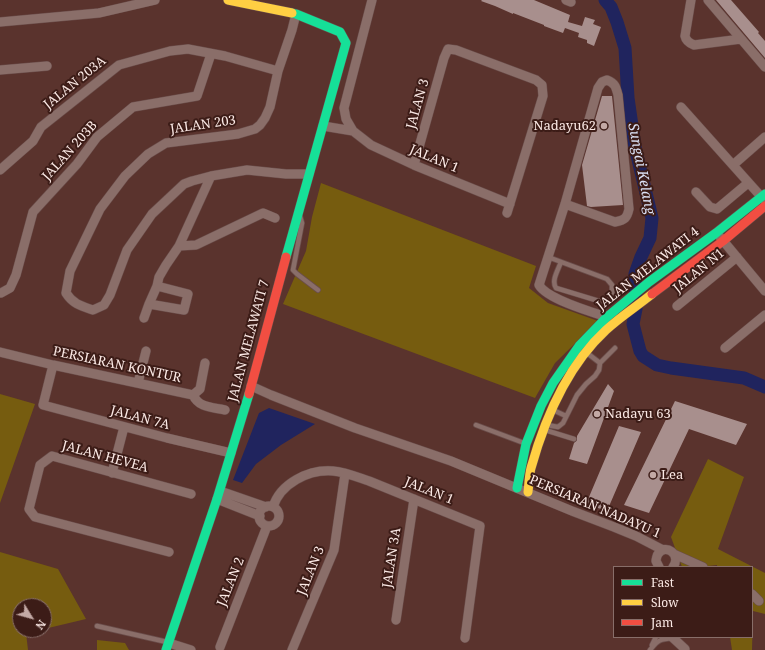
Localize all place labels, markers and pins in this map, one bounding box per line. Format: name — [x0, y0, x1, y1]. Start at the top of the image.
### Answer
place label: Nadayu62 — [534, 118, 596, 134]
marker: Nadayu62 — [599, 121, 609, 131]
place label: Nadayu 63 — [605, 406, 671, 422]
marker: Nadayu 63 — [592, 409, 602, 419]
place label: Lea — [661, 467, 683, 483]
marker: Lea — [648, 470, 658, 480]

